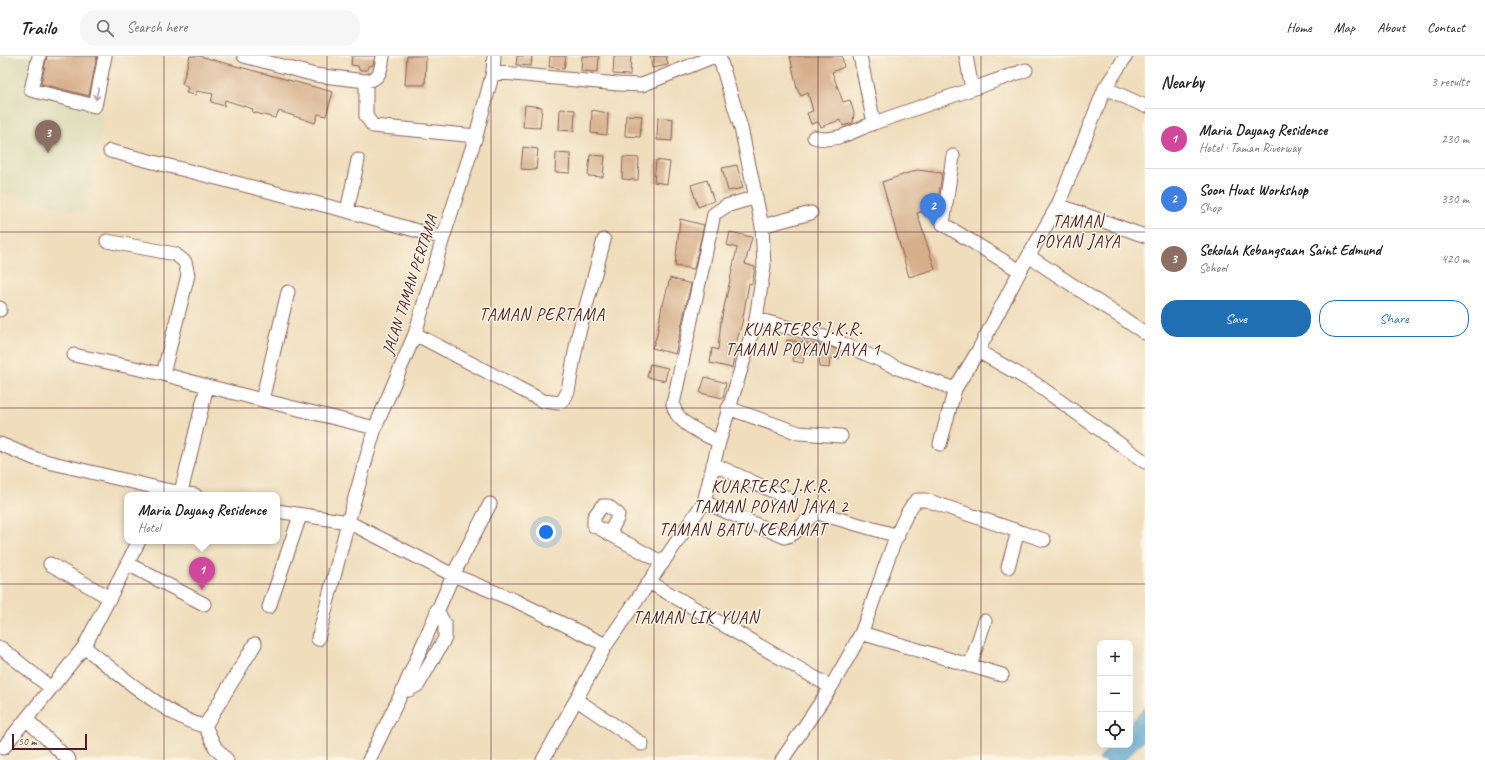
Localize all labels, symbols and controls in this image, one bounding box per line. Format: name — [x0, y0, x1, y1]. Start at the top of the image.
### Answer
search box — [80, 10, 360, 46]
text: Trailo — [20, 16, 56, 40]
icon: search — [94, 17, 116, 39]
text: Search here — [126, 18, 188, 37]
text: Home — [1286, 19, 1312, 36]
text: Map — [1334, 19, 1355, 36]
text: About — [1377, 19, 1405, 36]
text: Contact — [1427, 19, 1465, 36]
text: Nearby — [1161, 72, 1204, 93]
text: 3 results — [1431, 74, 1469, 90]
one-way arrow — [93, 87, 101, 100]
pin: 3 — [35, 120, 61, 153]
text: Maria Dayang Residence — [1199, 121, 1327, 140]
text: 1 — [1171, 131, 1177, 147]
text: 230 m — [1441, 131, 1469, 147]
text: Hotel · Taman Riverway — [1199, 140, 1301, 156]
text: Soon Huat Workshop — [1199, 181, 1308, 200]
text: 2 — [1171, 191, 1177, 207]
text: 330 m — [1441, 191, 1469, 207]
pin: 2 — [920, 193, 946, 226]
text: Shop — [1199, 200, 1221, 216]
district label: TAMAN POYAN JAYA — [1036, 211, 1121, 252]
street label: JALAN TAMAN PERTAMA — [378, 212, 442, 358]
text: Sekolah Kebangsaan Saint Edmund — [1199, 241, 1381, 260]
text: 3 — [1171, 251, 1177, 267]
text: 420 m — [1441, 251, 1469, 267]
text: School — [1199, 260, 1227, 276]
button: Save — [1161, 300, 1311, 337]
button: Share — [1319, 300, 1469, 337]
district label: TAMAN PERTAMA — [479, 304, 605, 325]
district label: KUARTERS J.K.R. TAMAN POYAN JAYA 1 — [725, 319, 881, 360]
district label: KUARTERS J.K.R. TAMAN POYAN JAYA 2 — [693, 476, 849, 517]
popup — [124, 492, 280, 544]
text: Maria Dayang Residence — [138, 501, 266, 520]
district label: TAMAN BATU KERAMAT — [659, 519, 829, 540]
text: Hotel — [138, 520, 161, 536]
your location — [536, 522, 556, 542]
pin: 1 — [189, 557, 215, 590]
district label: TAMAN LIK YUAN — [633, 607, 761, 628]
map controls — [1097, 640, 1133, 748]
button: + — [1097, 640, 1133, 676]
button: − — [1097, 676, 1133, 712]
button: locate — [1097, 712, 1133, 748]
scale bar — [12, 732, 87, 751]
text: 50 m — [18, 734, 37, 748]

